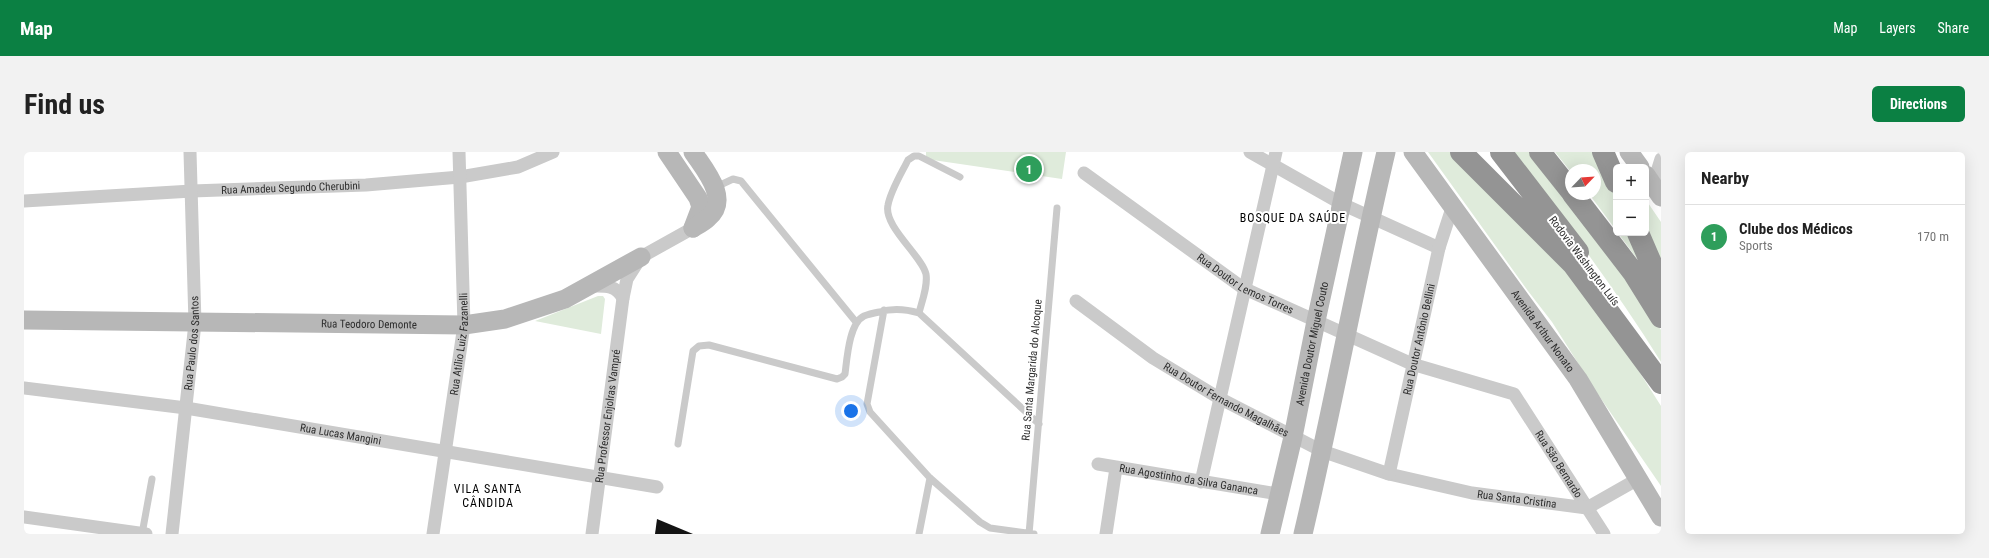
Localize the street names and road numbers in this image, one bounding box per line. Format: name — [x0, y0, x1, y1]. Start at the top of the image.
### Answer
street label: Rua Amadeu Segundo Cherubini — [221, 179, 360, 196]
street label: Rodovia Washington Luís — [1546, 214, 1622, 308]
street label: Rua Doutor Lemos Torres — [1195, 250, 1296, 316]
street label: Avenida Doutor Miguel Couto — [1293, 280, 1331, 407]
street label: Rua Doutor Antônio Bellini — [1400, 282, 1437, 396]
street label: Avenida Arthur Nonato — [1509, 287, 1577, 375]
street label: Rua Atílio Luiz Fazanelli — [447, 293, 471, 396]
street label: Rua Paulo dos Santos — [181, 296, 202, 391]
street label: Rua Santa Margarida do Alcoque — [1019, 299, 1045, 441]
street label: Rua Teodoro Demonte — [321, 317, 417, 331]
street label: Rua Professor Enjolras Vampré — [592, 348, 623, 484]
street label: Rua Doutor Fernando Magalhães — [1161, 359, 1291, 439]
street label: Rua Lucas Mangini — [299, 421, 382, 447]
street label: Rua São Bernardo — [1533, 428, 1586, 500]
street label: Rua Agostinho da Silva Gananca — [1118, 461, 1259, 497]
street label: Rua Santa Cristina — [1476, 487, 1557, 510]

